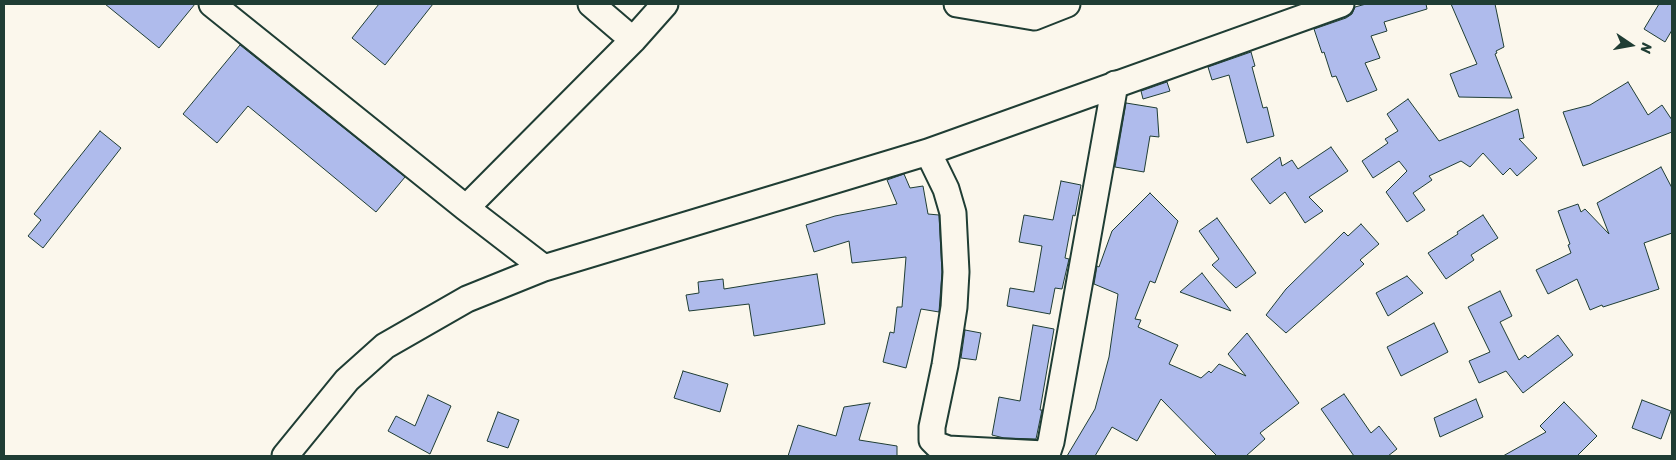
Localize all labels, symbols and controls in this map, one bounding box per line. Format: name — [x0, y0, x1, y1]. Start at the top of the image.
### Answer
north arrow — [1606, 20, 1656, 70]
text: N — [1633, 41, 1659, 56]

